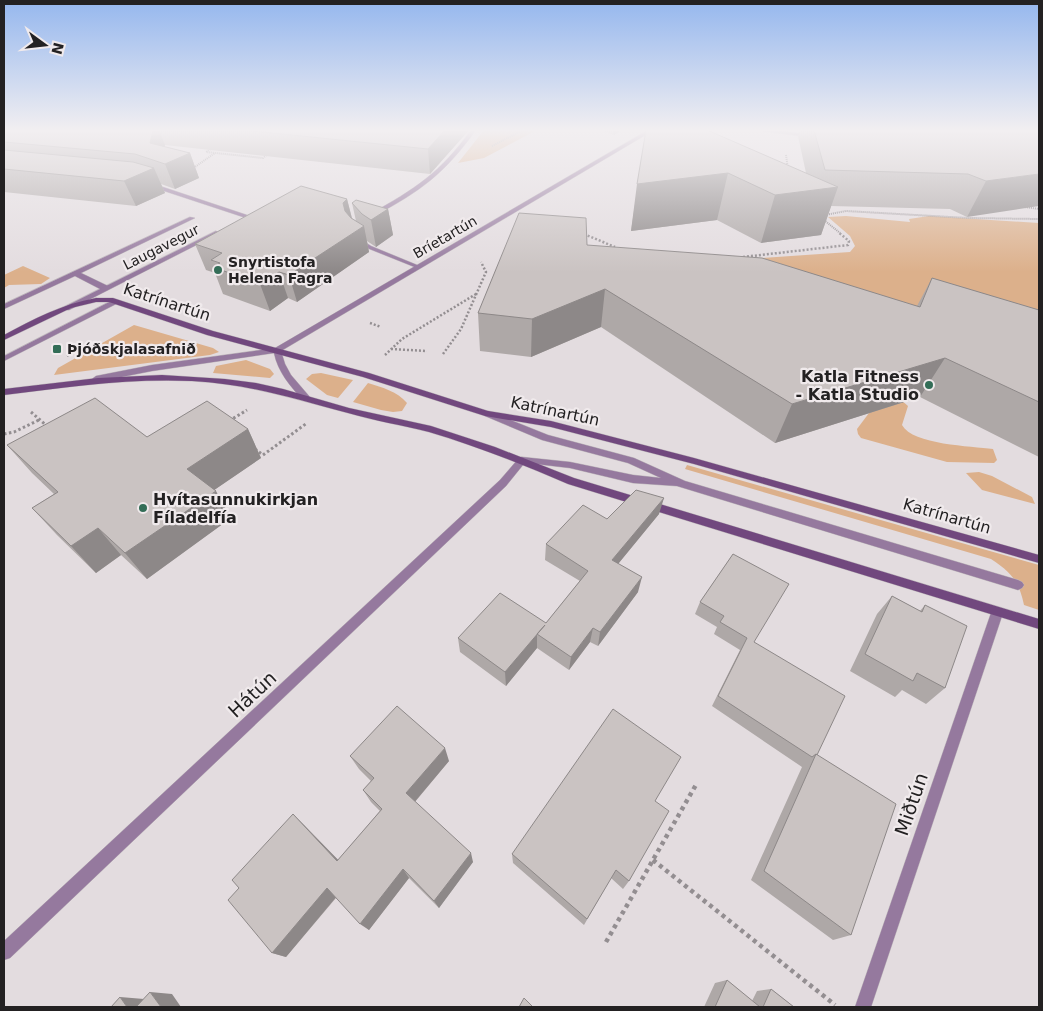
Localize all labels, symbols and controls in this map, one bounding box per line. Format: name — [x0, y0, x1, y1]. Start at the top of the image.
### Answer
north arrow — [20, 20, 70, 70]
text: N — [48, 41, 67, 56]
street label: Bríetartún — [410, 212, 480, 262]
street label: Laugavegur — [120, 221, 202, 273]
place label: Snyrtistofa Helena Fagra — [228, 254, 332, 286]
marker: Snyrtistofa Helena Fagra — [212, 264, 224, 276]
street label: Katrínartún — [121, 279, 213, 325]
place label: Þjóðskjalasafnið — [67, 341, 196, 357]
marker: Þjóðskjalasafnið — [51, 343, 63, 355]
place label: Katla Fitness - Katla Studio — [796, 367, 919, 404]
marker: Katla Fitness - Katla Studio — [923, 379, 935, 391]
street label: Katrínartún — [509, 392, 601, 430]
place label: Hvítasunnukirkjan Fíladelfía — [153, 490, 318, 527]
street label: Katrínartún — [901, 494, 993, 538]
marker: Hvítasunnukirkjan Fíladelfía — [137, 502, 149, 514]
street label: Hátún — [223, 666, 281, 722]
street label: Miðtún — [890, 770, 932, 838]

